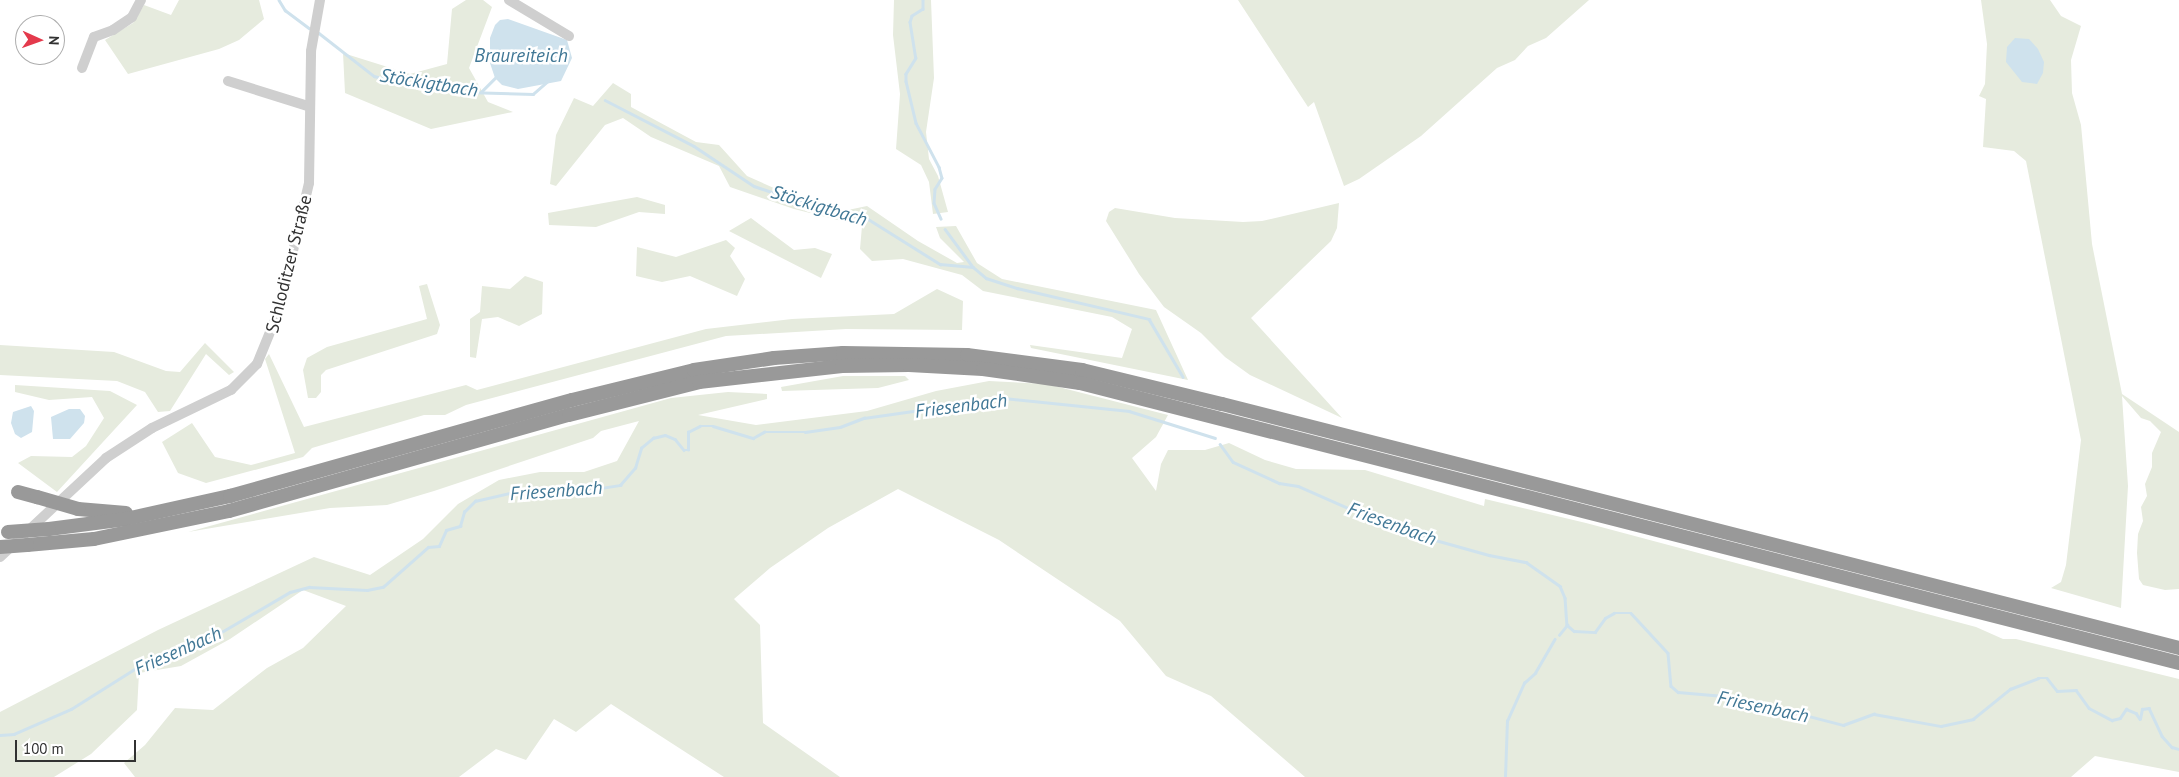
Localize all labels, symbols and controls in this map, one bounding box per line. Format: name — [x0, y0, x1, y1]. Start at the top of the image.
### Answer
north arrow — [15, 15, 65, 65]
text: N — [45, 36, 63, 45]
water label: Braureiteich — [474, 45, 568, 67]
water label: Stöckigtbach — [378, 64, 480, 102]
water label: Stöckigtbach — [768, 181, 870, 231]
street label: Schloditzer Straße — [261, 193, 317, 335]
water label: Friesenbach — [914, 389, 1008, 423]
water label: Friesenbach — [509, 476, 603, 506]
water label: Friesenbach — [1345, 497, 1439, 551]
water label: Friesenbach — [131, 622, 225, 680]
water label: Friesenbach — [1715, 686, 1811, 728]
scale bar — [18, 730, 139, 762]
text: 100 m — [23, 739, 64, 758]

